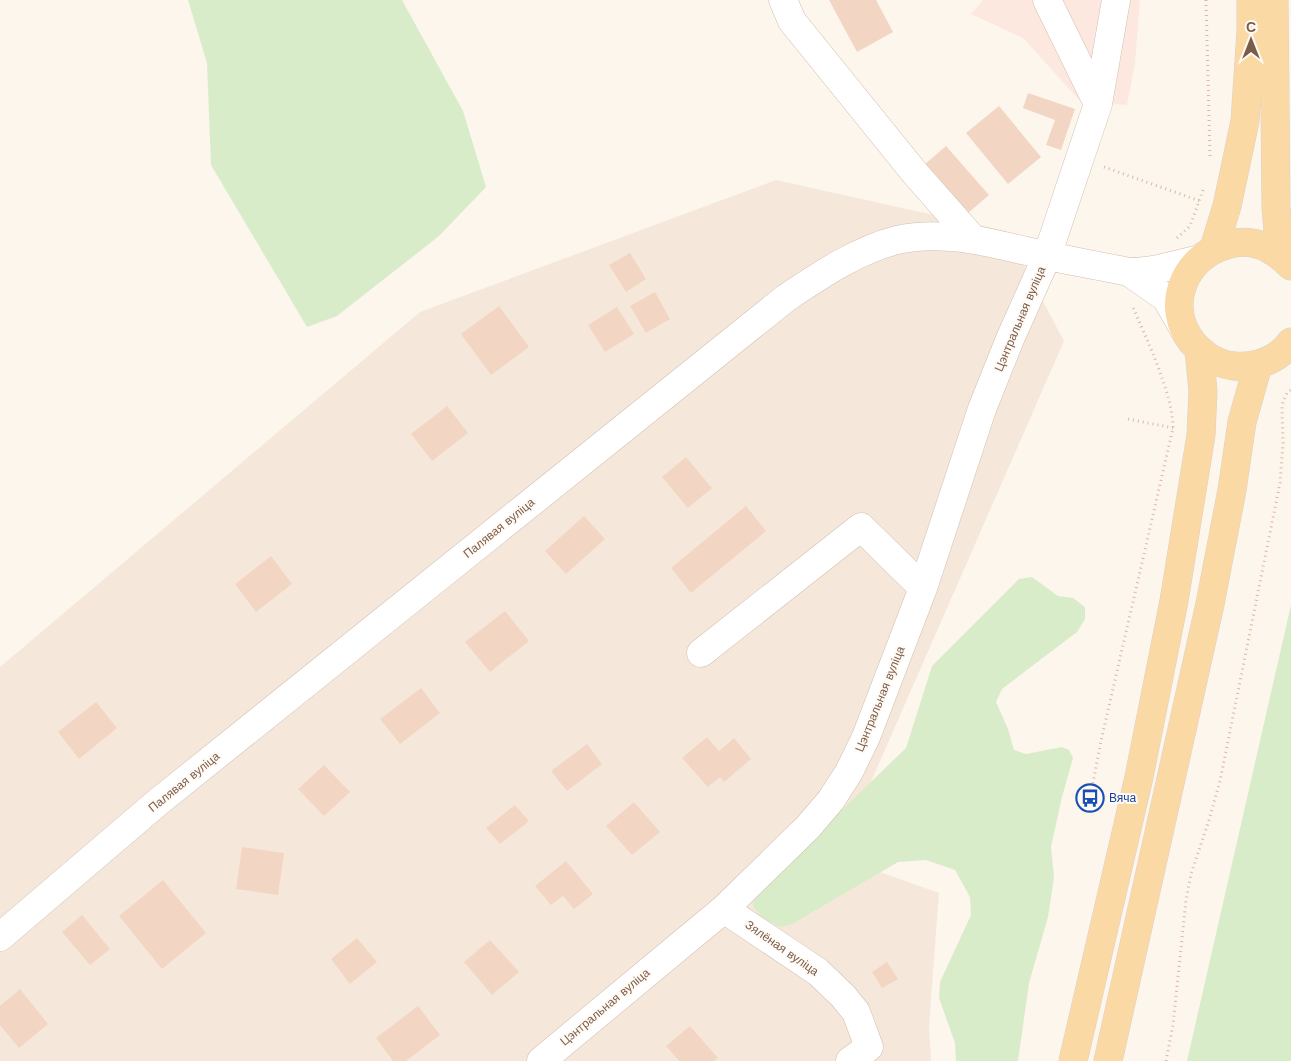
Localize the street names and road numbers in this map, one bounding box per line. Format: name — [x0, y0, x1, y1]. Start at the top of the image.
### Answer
street label: Цэнтральная вуліца — [992, 264, 1049, 374]
street label: Палявая вуліца — [461, 495, 538, 561]
street label: Цэнтральная вуліца — [852, 644, 908, 754]
street label: Палявая вуліца — [146, 749, 223, 815]
street label: Зялёная вуліца — [743, 917, 822, 979]
street label: Цэнтральная вуліца — [557, 965, 653, 1049]

